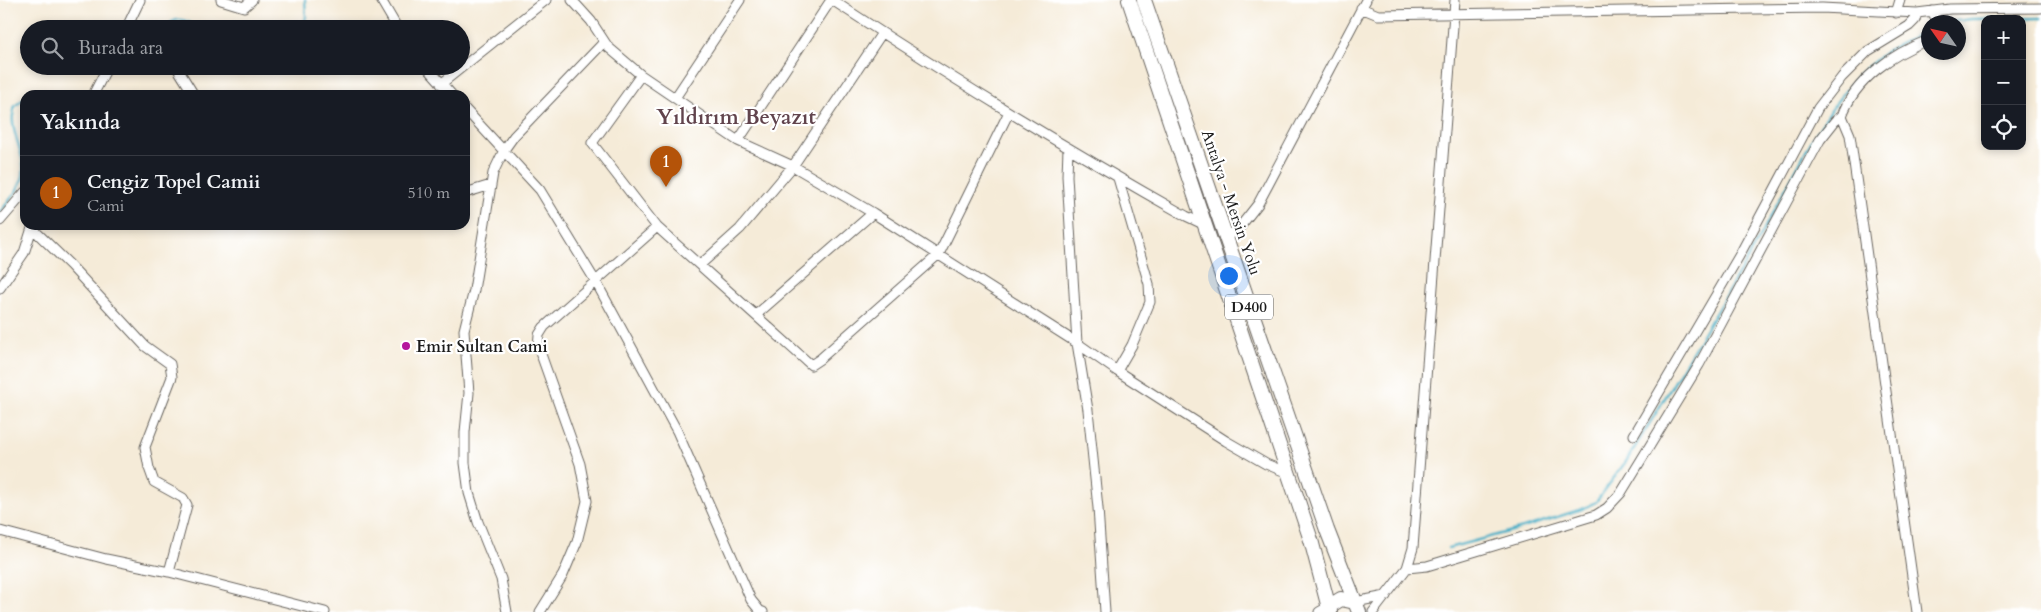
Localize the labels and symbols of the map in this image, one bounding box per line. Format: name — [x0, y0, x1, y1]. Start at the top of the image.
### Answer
north arrow — [1921, 15, 1966, 60]
district label: Yıldırım Beyazıt — [656, 103, 816, 132]
street label: Antalya - Mersin Yolu — [1196, 127, 1266, 278]
pin: 1 — [650, 146, 682, 187]
your location — [1216, 263, 1242, 289]
road number: D400 — [1225, 294, 1273, 320]
place label: Emir Sultan Cami — [416, 336, 548, 358]
marker: Emir Sultan Cami — [400, 340, 412, 352]

